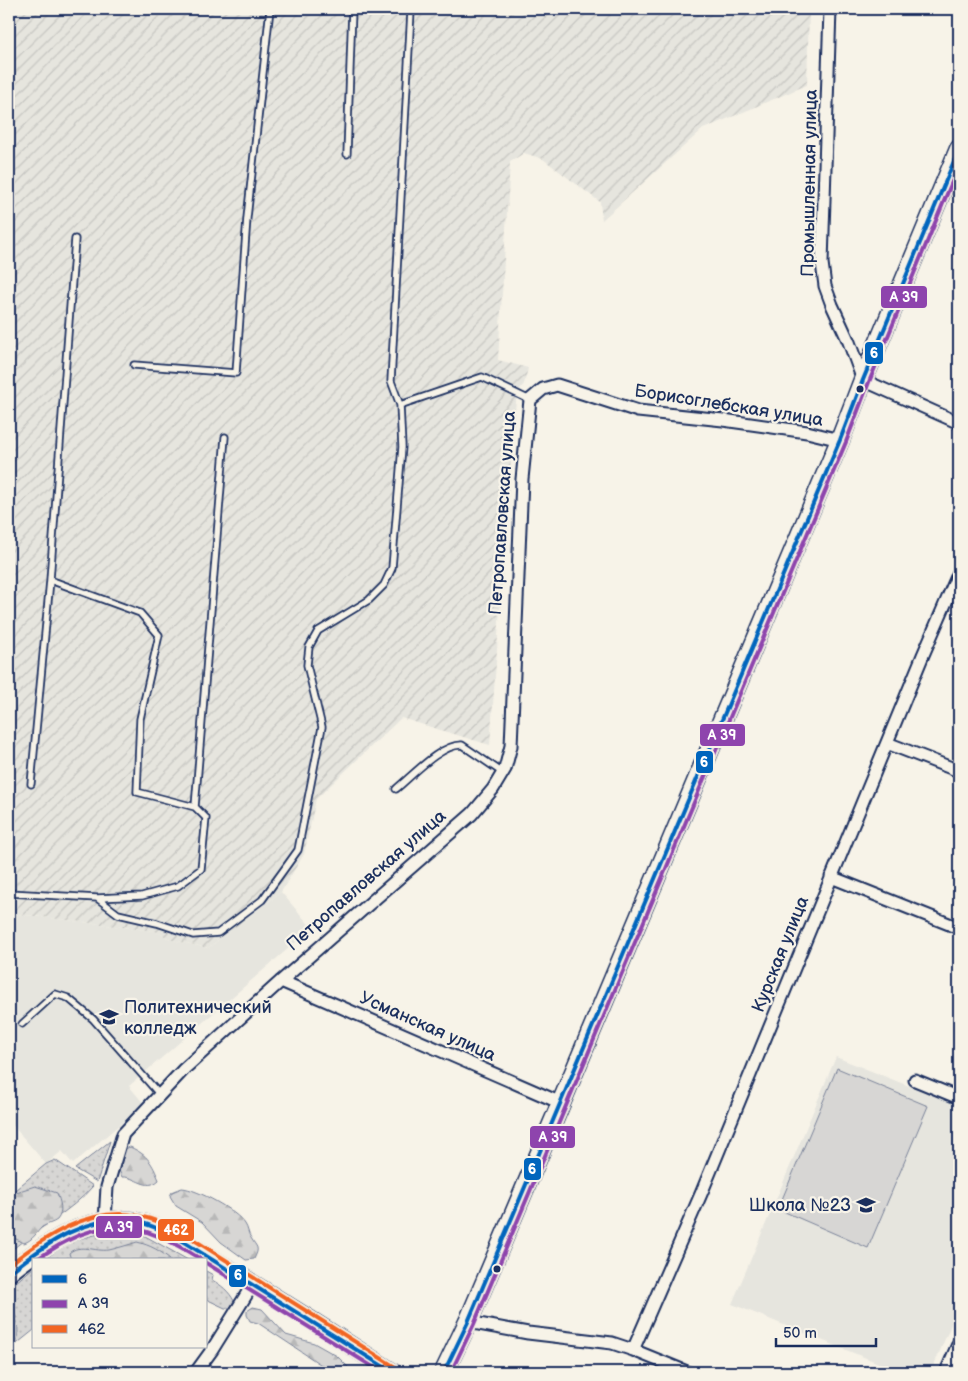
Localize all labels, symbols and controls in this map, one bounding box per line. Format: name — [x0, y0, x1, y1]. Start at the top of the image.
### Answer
street label: Промышленная улица — [797, 89, 822, 277]
line badge: А 39 — [880, 285, 928, 309]
text: А 39 — [889, 289, 918, 306]
line badge: 6 — [864, 341, 884, 365]
text: 6 — [870, 345, 878, 362]
street label: Борисоглебская улица — [633, 380, 825, 431]
unlabelled marker — [855, 384, 865, 394]
street label: Петропавловская улица — [485, 410, 520, 616]
line badge: А 39 — [699, 723, 746, 747]
text: А 39 — [707, 727, 736, 744]
line badge: 6 — [695, 750, 714, 774]
text: 6 — [700, 754, 708, 771]
street label: Петропавловская улица — [282, 805, 451, 955]
street label: Курская улица — [748, 893, 813, 1015]
street label: Усманская улица — [357, 987, 499, 1066]
place label: Политехнический колледж — [124, 997, 272, 1039]
school or university icon: Политехнический колледж — [98, 1006, 120, 1028]
line badge: А 39 — [529, 1125, 576, 1149]
text: А 39 — [538, 1129, 567, 1146]
line badge: 6 — [523, 1157, 542, 1181]
text: 6 — [528, 1161, 536, 1178]
school or university icon: Школа №23 — [855, 1194, 877, 1216]
place label: Школа №23 — [749, 1195, 851, 1216]
line badge: А 39 — [95, 1215, 143, 1239]
line badge: 462 — [157, 1218, 195, 1242]
text: А 39 — [104, 1219, 133, 1236]
text: 462 — [163, 1222, 189, 1239]
legend — [32, 1258, 208, 1348]
line badge: 6 — [228, 1264, 247, 1288]
unlabelled marker — [492, 1264, 502, 1274]
text: 6 — [234, 1267, 242, 1284]
text: 6 — [78, 1270, 87, 1289]
text: А 39 — [77, 1294, 109, 1313]
scale bar — [776, 1316, 876, 1348]
text: 462 — [78, 1320, 105, 1339]
text: 50 m — [783, 1324, 817, 1343]

